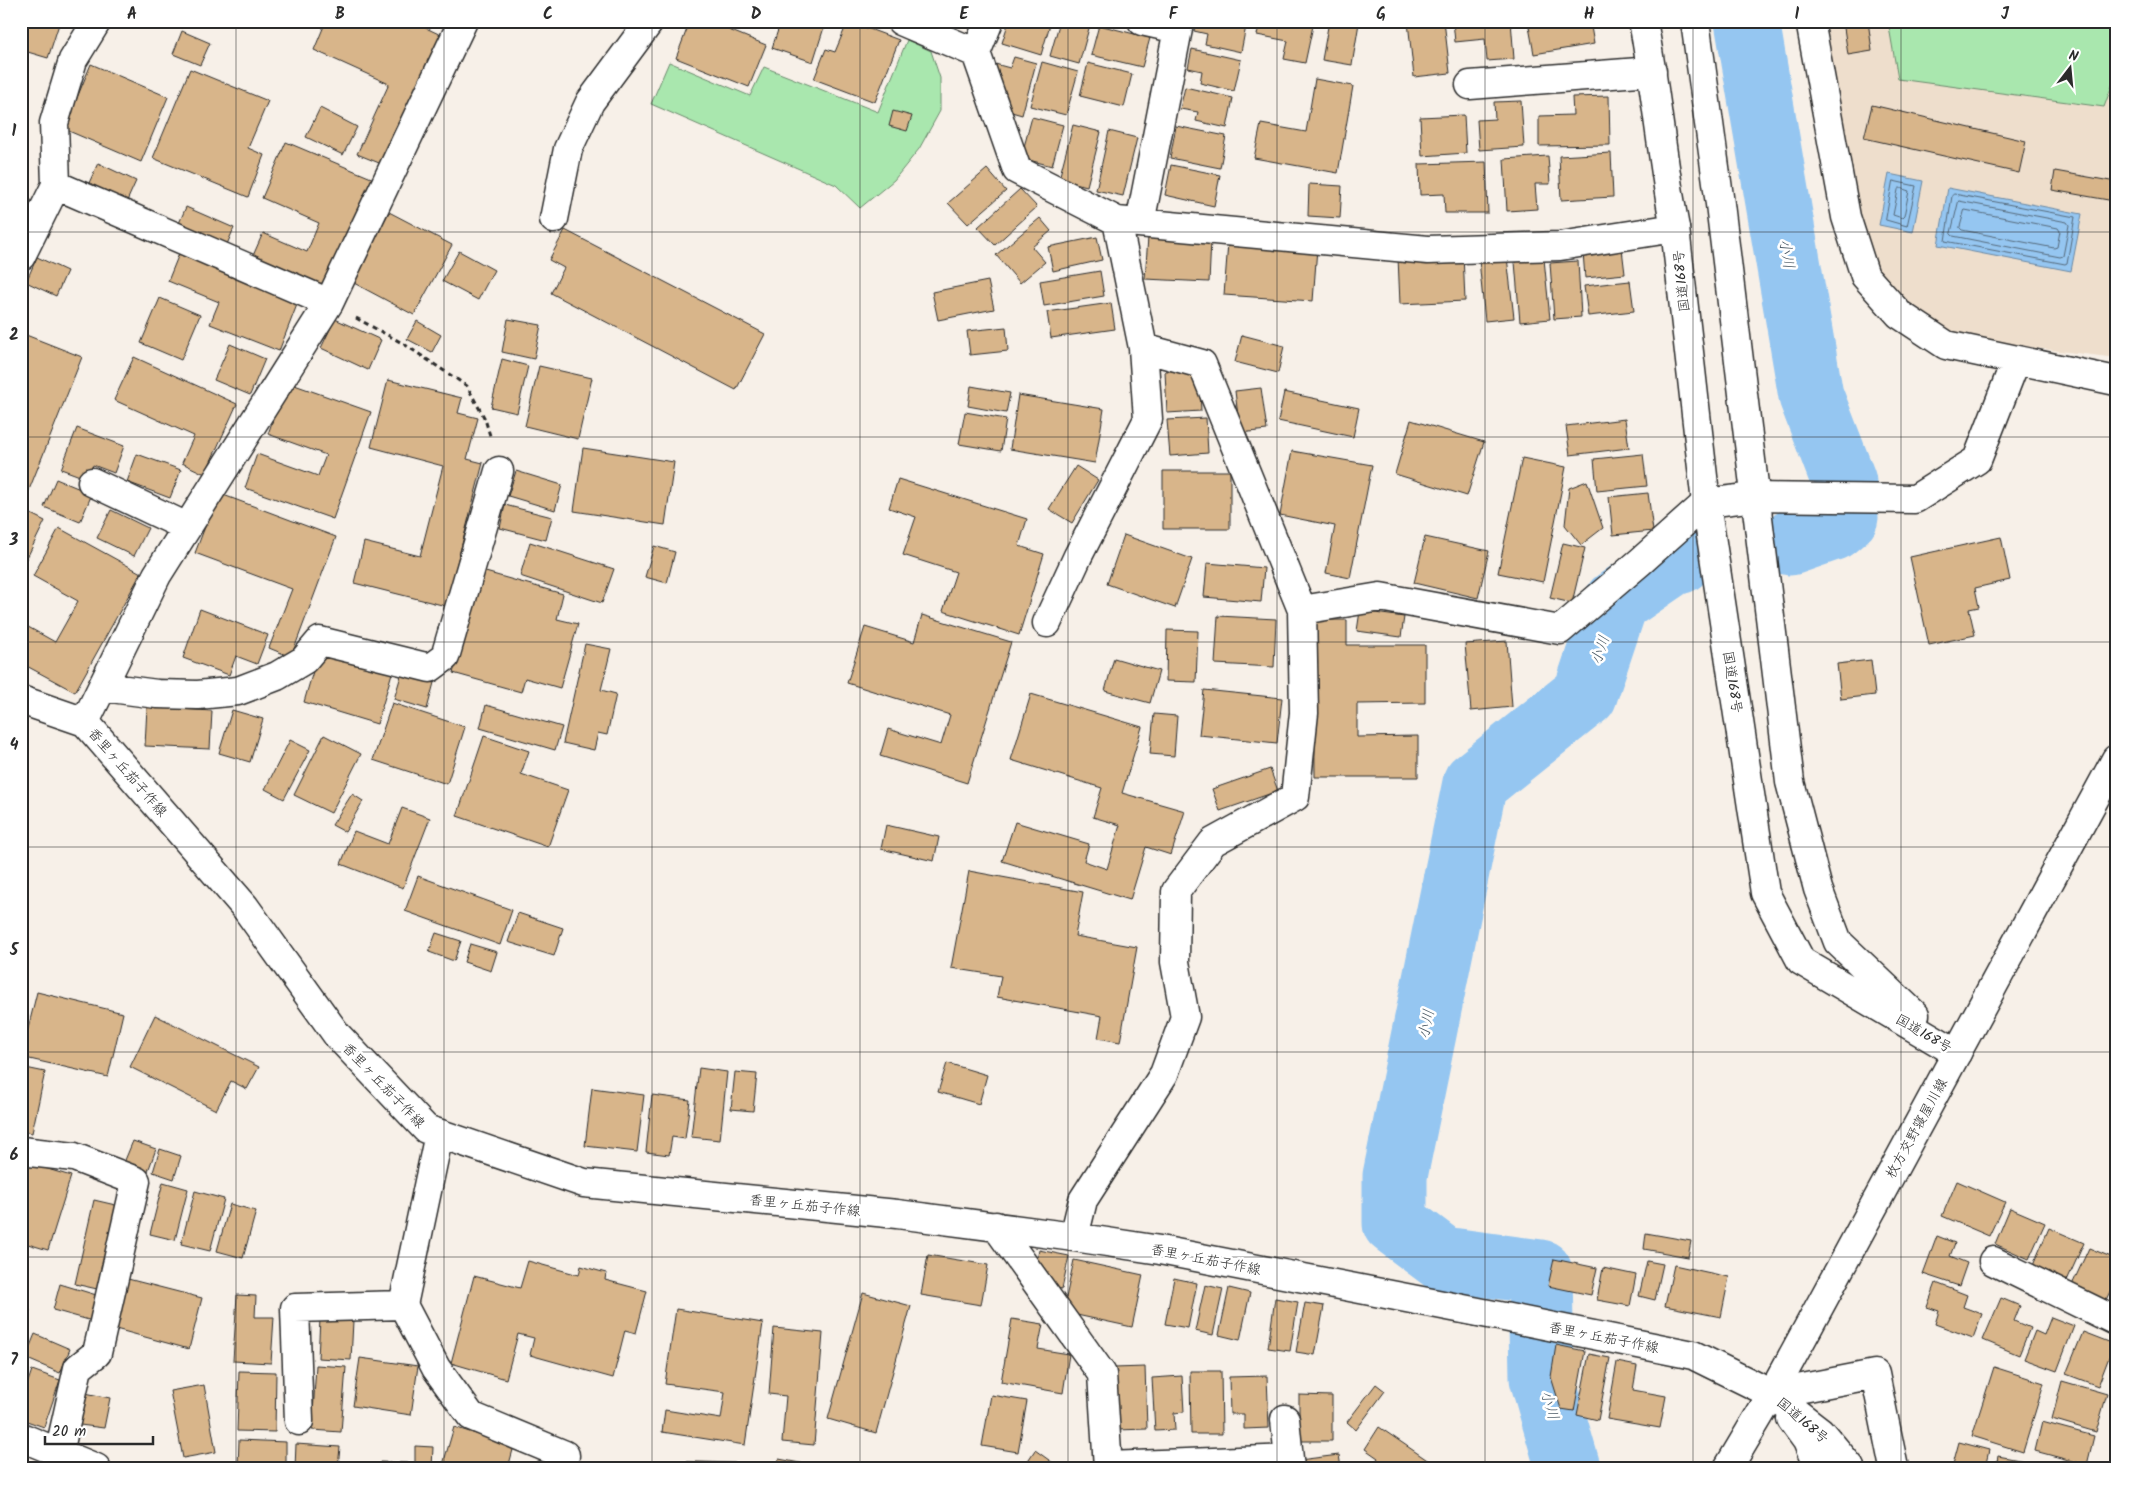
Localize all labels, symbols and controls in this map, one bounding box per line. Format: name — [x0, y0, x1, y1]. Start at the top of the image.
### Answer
text: A — [127, 2, 137, 27]
text: B — [335, 2, 345, 27]
text: C — [543, 2, 553, 27]
text: D — [751, 2, 762, 27]
text: E — [960, 2, 970, 27]
text: F — [1169, 2, 1179, 27]
text: G — [1376, 2, 1386, 27]
text: H — [1584, 2, 1594, 27]
text: I — [1795, 2, 1800, 27]
text: J — [2001, 2, 2010, 27]
north arrow — [2044, 42, 2094, 92]
text: N — [2066, 45, 2081, 68]
text: 1 — [12, 119, 17, 144]
water label: 小川 — [1772, 237, 1800, 271]
street label: 国道168号 — [1668, 249, 1696, 313]
text: 2 — [9, 323, 19, 348]
text: 3 — [9, 528, 19, 553]
water label: 小川 — [1585, 632, 1617, 668]
street label: 国道168号 — [1716, 650, 1748, 715]
street label: 香里ヶ丘茄子作線 — [82, 723, 172, 822]
text: 4 — [10, 733, 19, 758]
text: 5 — [9, 938, 20, 963]
water label: 小川 — [1412, 1007, 1442, 1041]
street label: 国道168号 — [1891, 1009, 1956, 1059]
street label: 香里ヶ丘茄子作線 — [336, 1038, 430, 1134]
street label: 枚方交野寝屋川線 — [1880, 1074, 1954, 1183]
text: 6 — [10, 1143, 19, 1168]
street label: 香里ヶ丘茄子作線 — [748, 1189, 862, 1223]
street label: 香里ヶ丘茄子作線 — [1149, 1238, 1263, 1281]
street label: 香里ヶ丘茄子作線 — [1547, 1316, 1661, 1359]
text: 7 — [10, 1348, 18, 1373]
water label: 小川 — [1533, 1388, 1565, 1423]
street label: 国道168号 — [1771, 1392, 1833, 1449]
scale bar — [45, 1414, 152, 1446]
text: 20 m — [52, 1420, 86, 1444]

